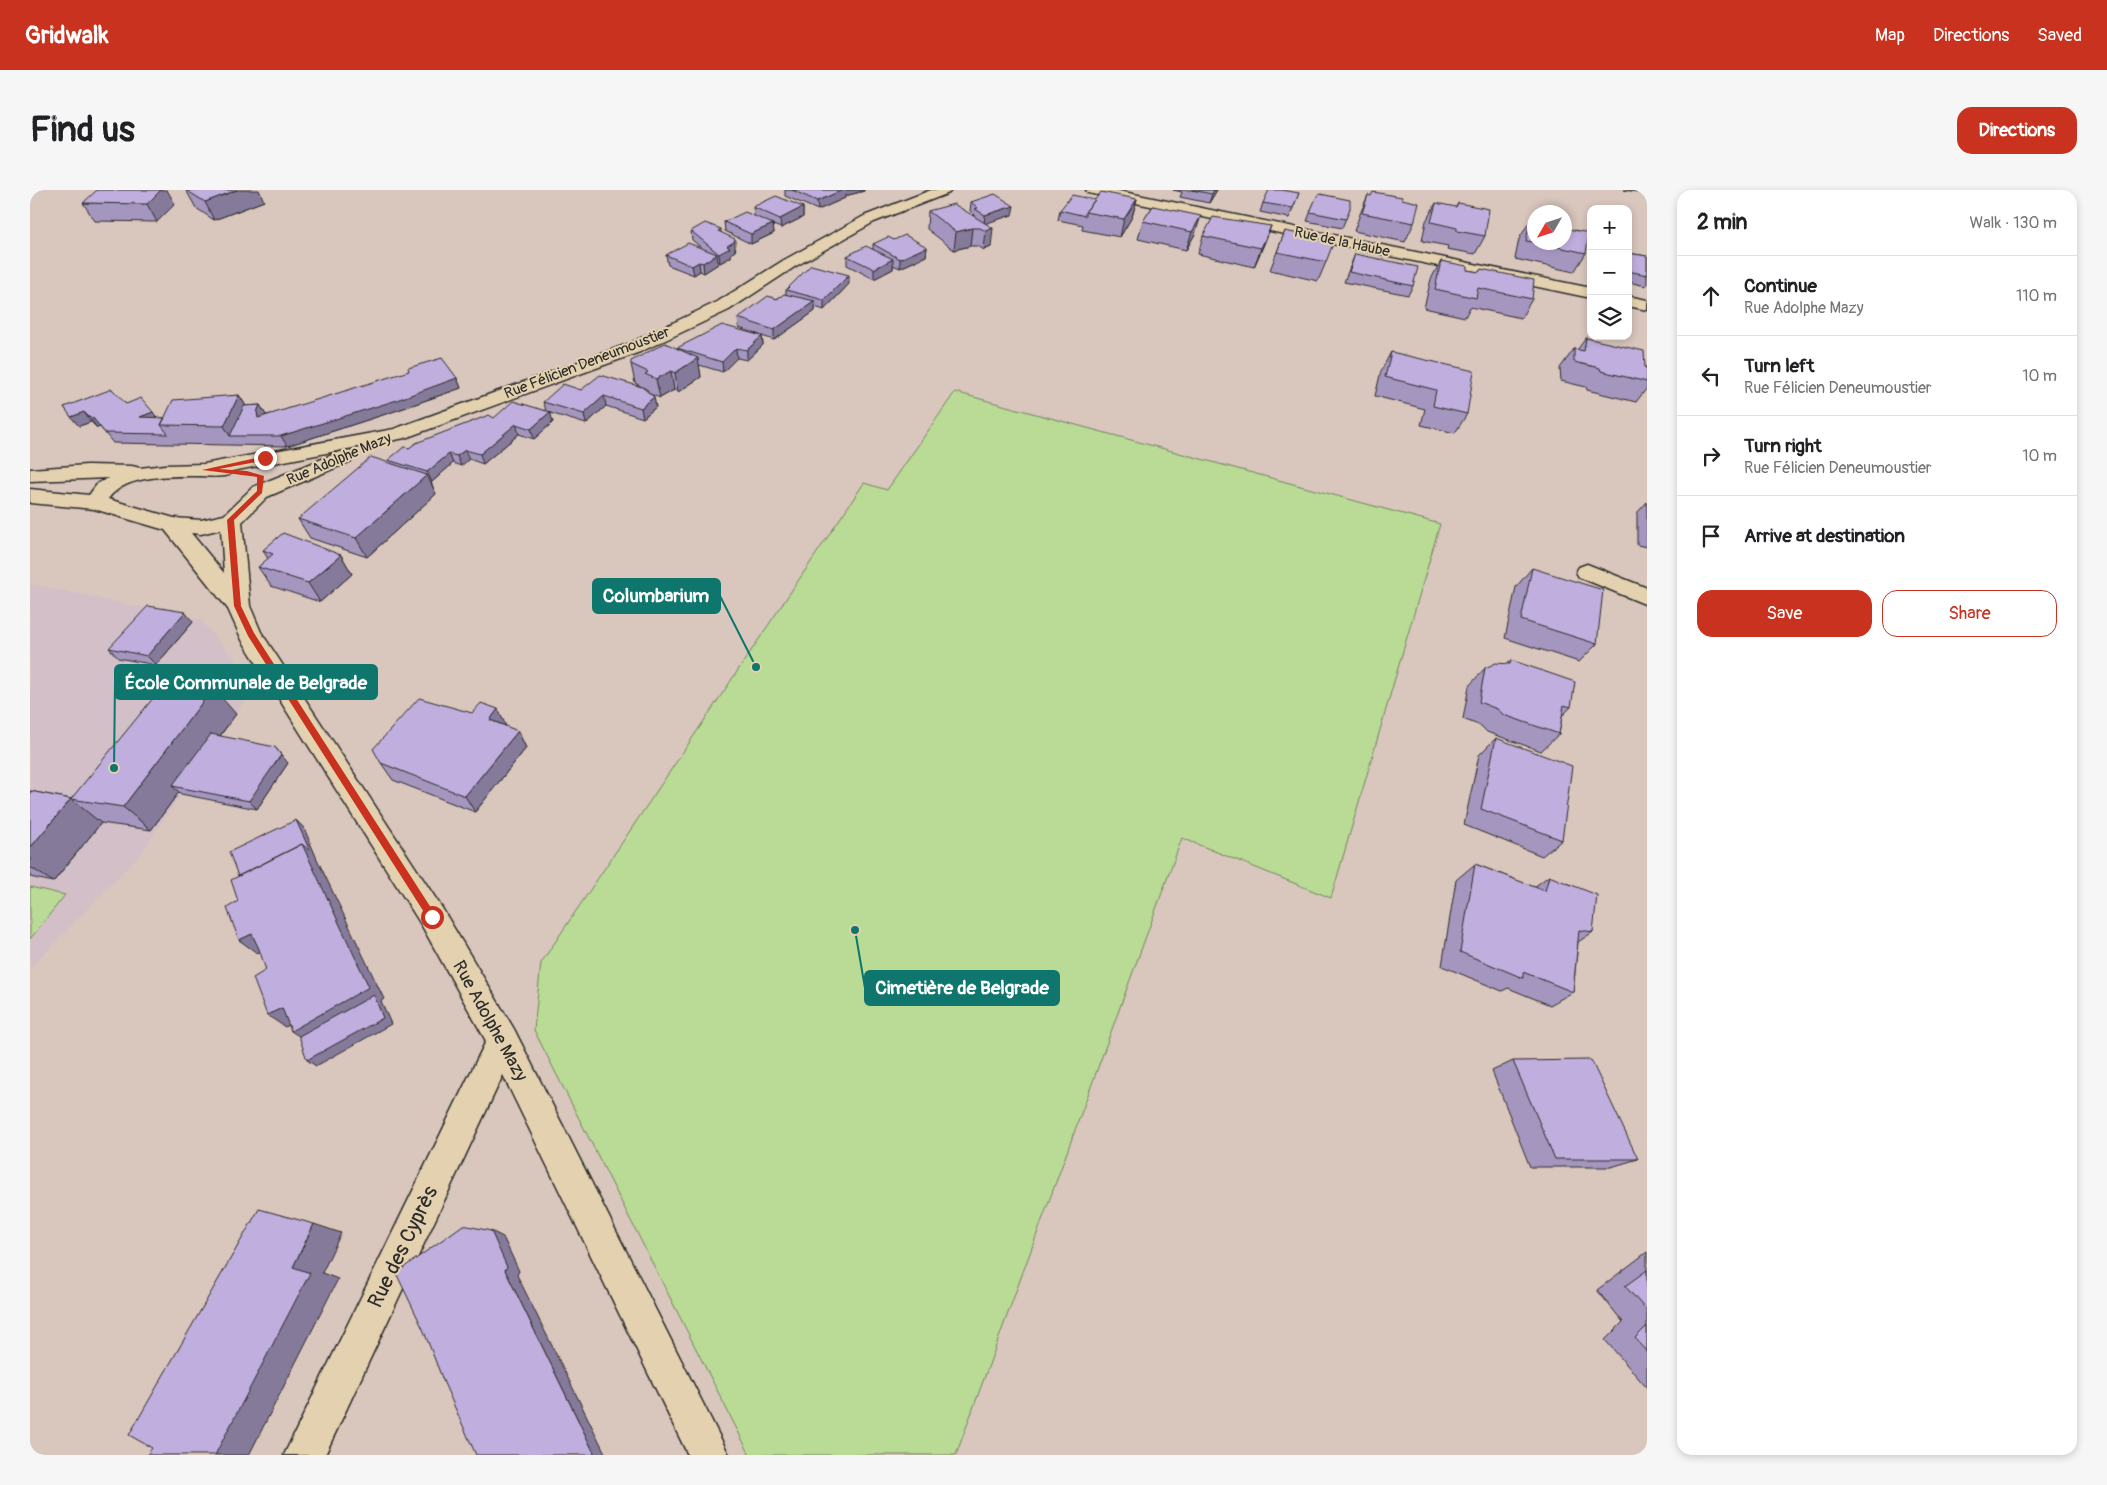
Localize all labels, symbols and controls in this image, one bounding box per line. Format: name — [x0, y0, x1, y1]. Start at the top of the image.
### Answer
text: Gridwalk — [25, 21, 109, 50]
text: Map — [1875, 24, 1905, 47]
text: Directions — [1933, 24, 2009, 47]
text: Saved — [2037, 24, 2082, 47]
button: Directions — [1957, 107, 2077, 154]
text: Find us — [30, 108, 135, 152]
north arrow — [1527, 205, 1572, 250]
map controls — [1587, 205, 1632, 340]
button: + — [1587, 205, 1632, 250]
text: 2 min — [1697, 209, 1747, 236]
text: Walk · 130 m — [1970, 213, 2057, 233]
street label: Rue de la Haube — [1292, 223, 1392, 262]
button: − — [1587, 250, 1632, 295]
text: Continue — [1744, 274, 1817, 298]
icon: ahead — [1697, 282, 1725, 310]
text: 110 m — [2016, 286, 2057, 306]
button: layers — [1587, 295, 1632, 340]
text: Rue Adolphe Mazy — [1744, 298, 1864, 318]
street label: Rue Félicien Deneumoustier — [502, 322, 673, 403]
text: Turn left — [1744, 354, 1814, 378]
icon: left — [1697, 362, 1725, 390]
text: 10 m — [2022, 366, 2057, 386]
text: Rue Félicien Deneumoustier — [1744, 378, 1932, 398]
street label: Rue Adolphe Mazy — [284, 428, 395, 490]
text: Turn right — [1744, 434, 1822, 458]
icon: right — [1697, 442, 1725, 470]
text: 10 m — [2022, 446, 2057, 466]
route end — [254, 447, 277, 470]
text: Rue Félicien Deneumoustier — [1744, 458, 1932, 478]
icon: arrive — [1697, 522, 1725, 550]
text: Arrive at destination — [1744, 524, 1905, 548]
callout: Columbarium — [593, 579, 720, 613]
text: Columbarium — [603, 584, 709, 608]
button: Save — [1697, 590, 1872, 637]
button: Share — [1882, 590, 2057, 637]
callout: École Communale de Belgrade — [115, 665, 377, 699]
text: École Communale de Belgrade — [125, 671, 368, 695]
route start — [421, 906, 444, 929]
street label: Rue Adolphe Mazy — [447, 957, 533, 1086]
callout: Cimetière de Belgrade — [865, 971, 1059, 1005]
text: Cimetière de Belgrade — [875, 976, 1049, 1000]
street label: Rue des Cyprès — [362, 1181, 444, 1312]

